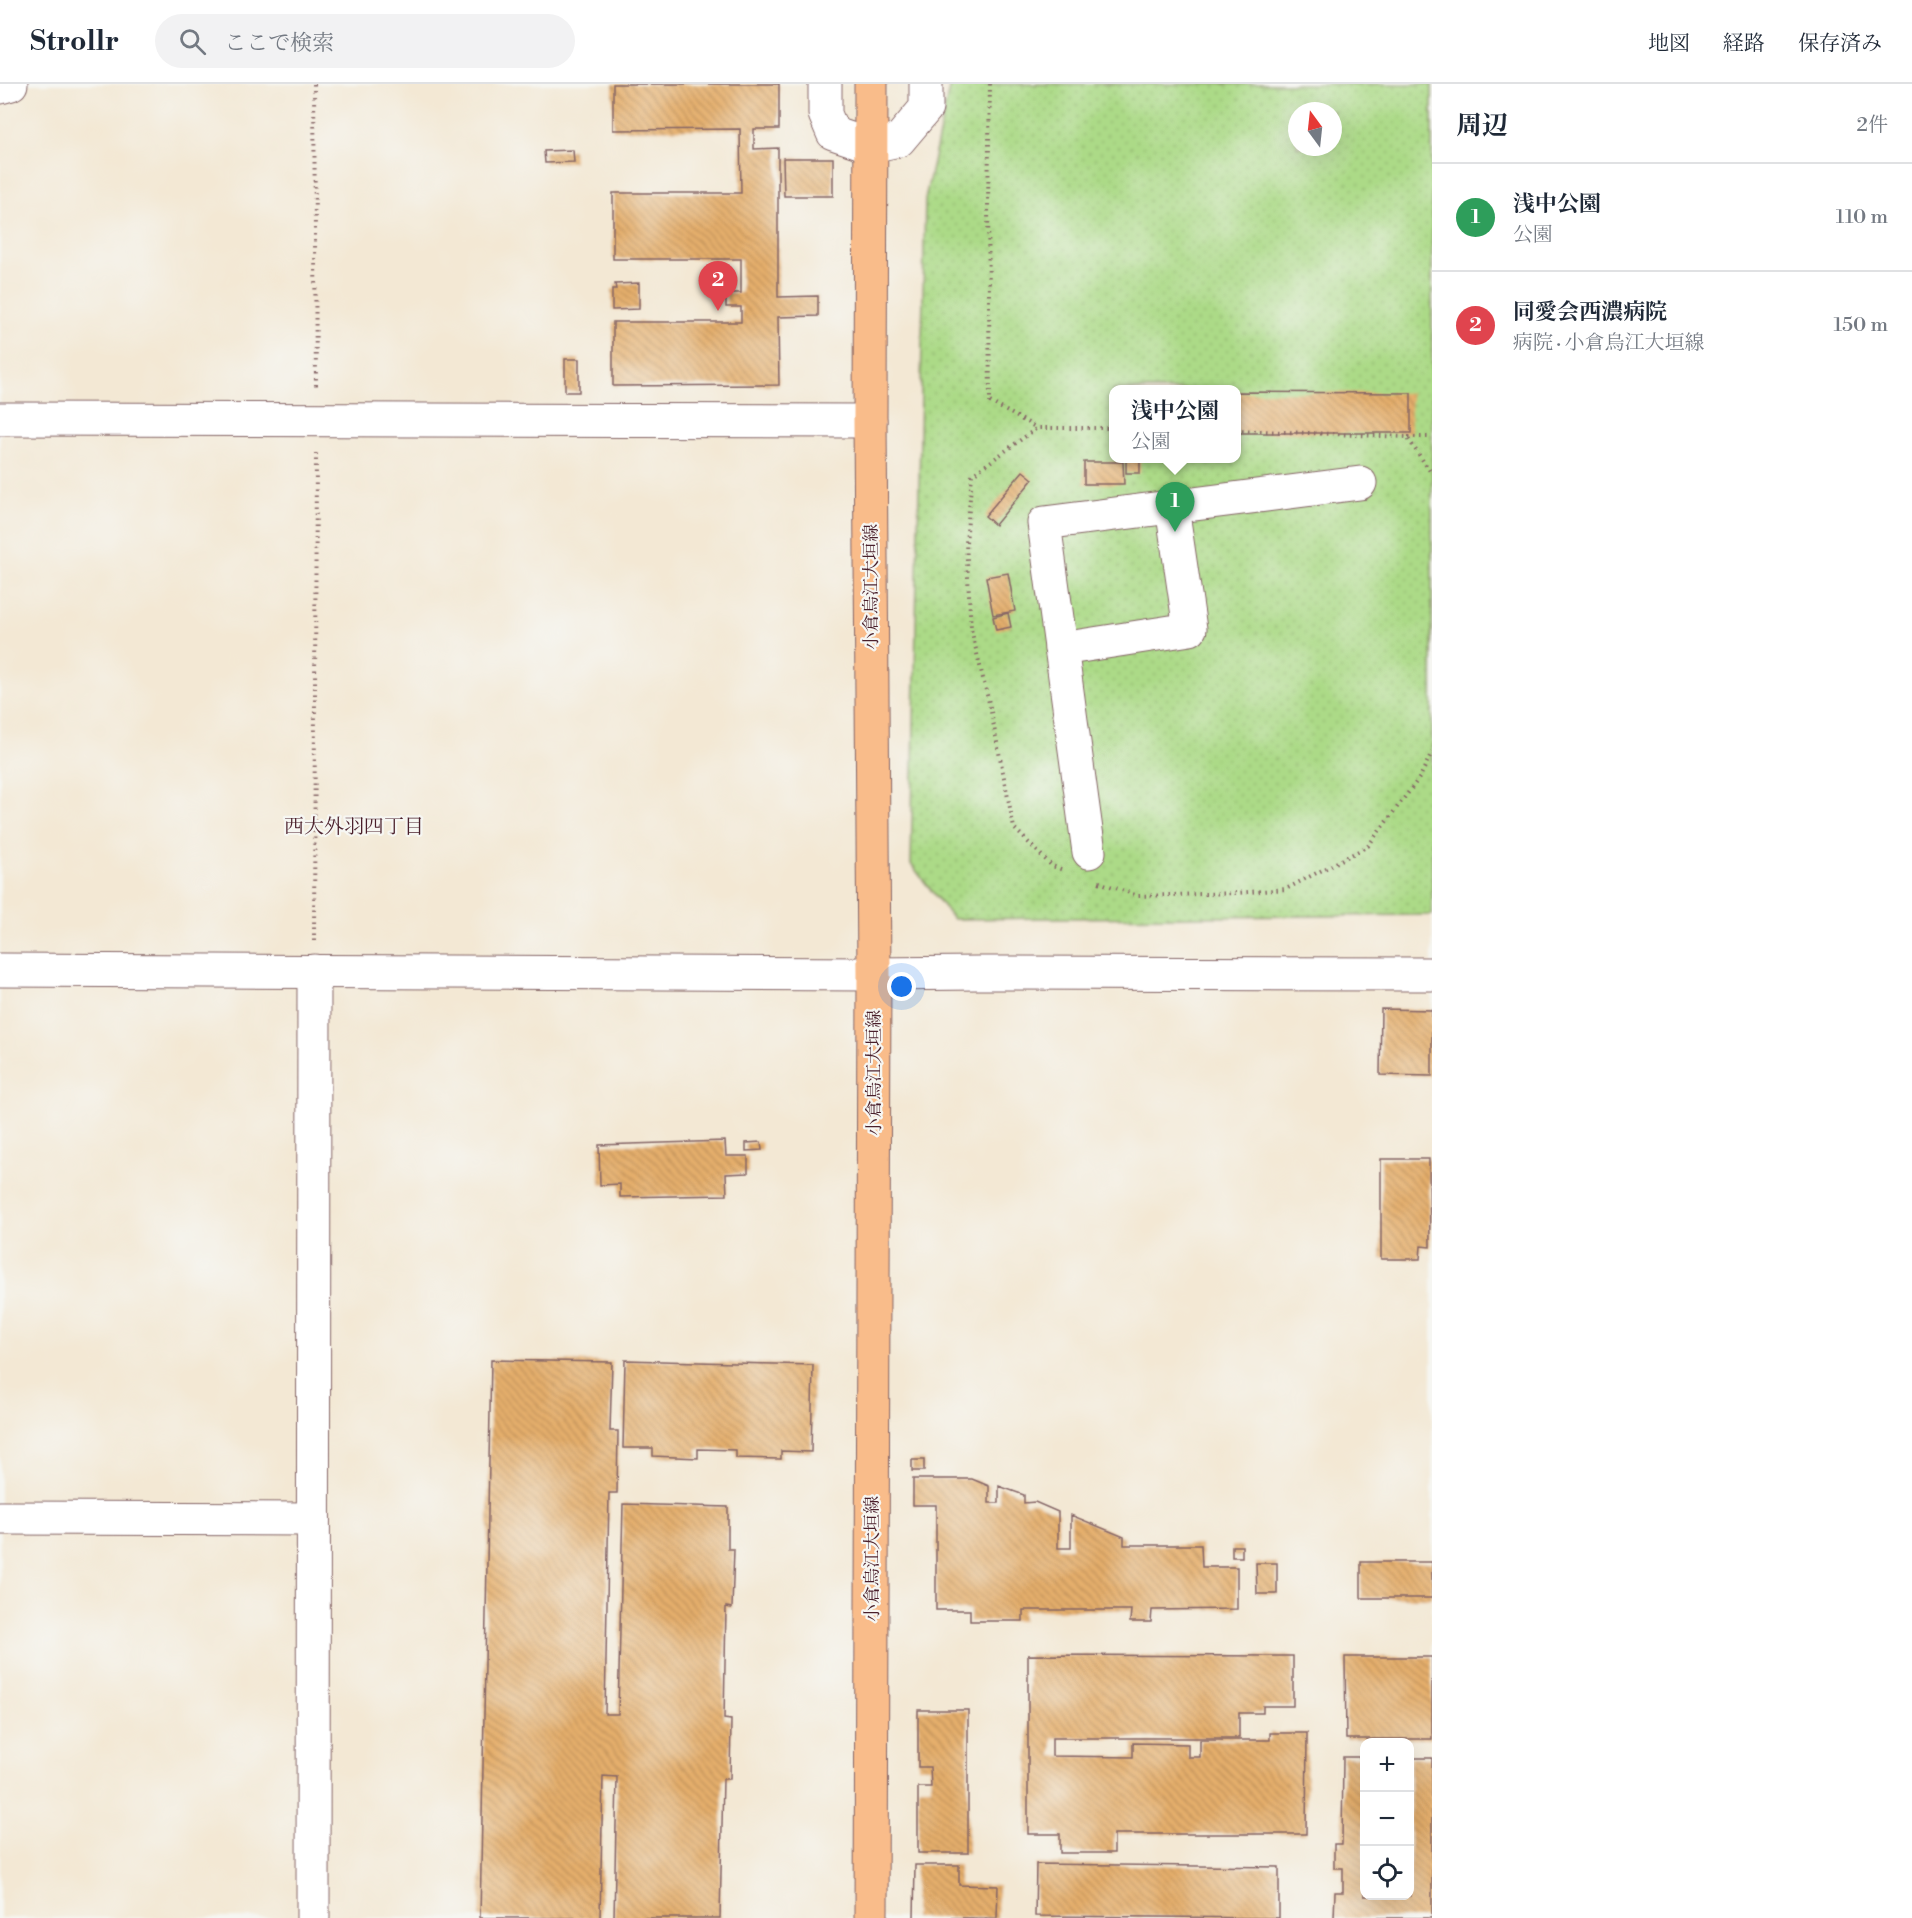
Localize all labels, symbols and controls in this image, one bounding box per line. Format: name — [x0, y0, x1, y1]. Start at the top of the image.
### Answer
search box — [155, 14, 575, 68]
text: Strollr — [30, 24, 119, 59]
icon: search — [176, 25, 209, 58]
text: ここで検索 — [224, 30, 334, 57]
text: 地図 — [1648, 31, 1690, 57]
text: 経路 — [1723, 31, 1765, 57]
text: 保存済み — [1798, 31, 1882, 57]
north arrow — [1288, 102, 1342, 156]
text: 周辺 — [1456, 110, 1508, 142]
text: 2件 — [1857, 113, 1888, 138]
text: 浅中公園 — [1513, 191, 1601, 218]
text: 1 — [1471, 205, 1480, 230]
text: 110 m — [1836, 205, 1888, 230]
text: 公園 — [1513, 223, 1553, 248]
pin: 2 — [698, 262, 738, 311]
text: 同愛会西濃病院 — [1513, 299, 1667, 326]
text: 2 — [1469, 313, 1482, 338]
text: 150 m — [1833, 313, 1888, 338]
text: 病院 · 小倉烏江大垣線 — [1513, 331, 1705, 356]
popup — [1109, 385, 1241, 463]
text: 浅中公園 — [1131, 398, 1219, 425]
text: 公園 — [1131, 430, 1171, 455]
pin: 1 — [1156, 482, 1194, 532]
street label: 小倉烏江大垣線 — [860, 524, 883, 650]
district label: 西大外羽四丁目 — [284, 815, 424, 840]
your location — [887, 972, 916, 1001]
street label: 小倉烏江大垣線 — [863, 1010, 886, 1136]
street label: 小倉烏江大垣線 — [861, 1496, 884, 1622]
map controls — [1360, 1738, 1414, 1900]
button: + — [1360, 1738, 1414, 1792]
button: − — [1360, 1792, 1414, 1846]
button: locate — [1360, 1846, 1414, 1900]

